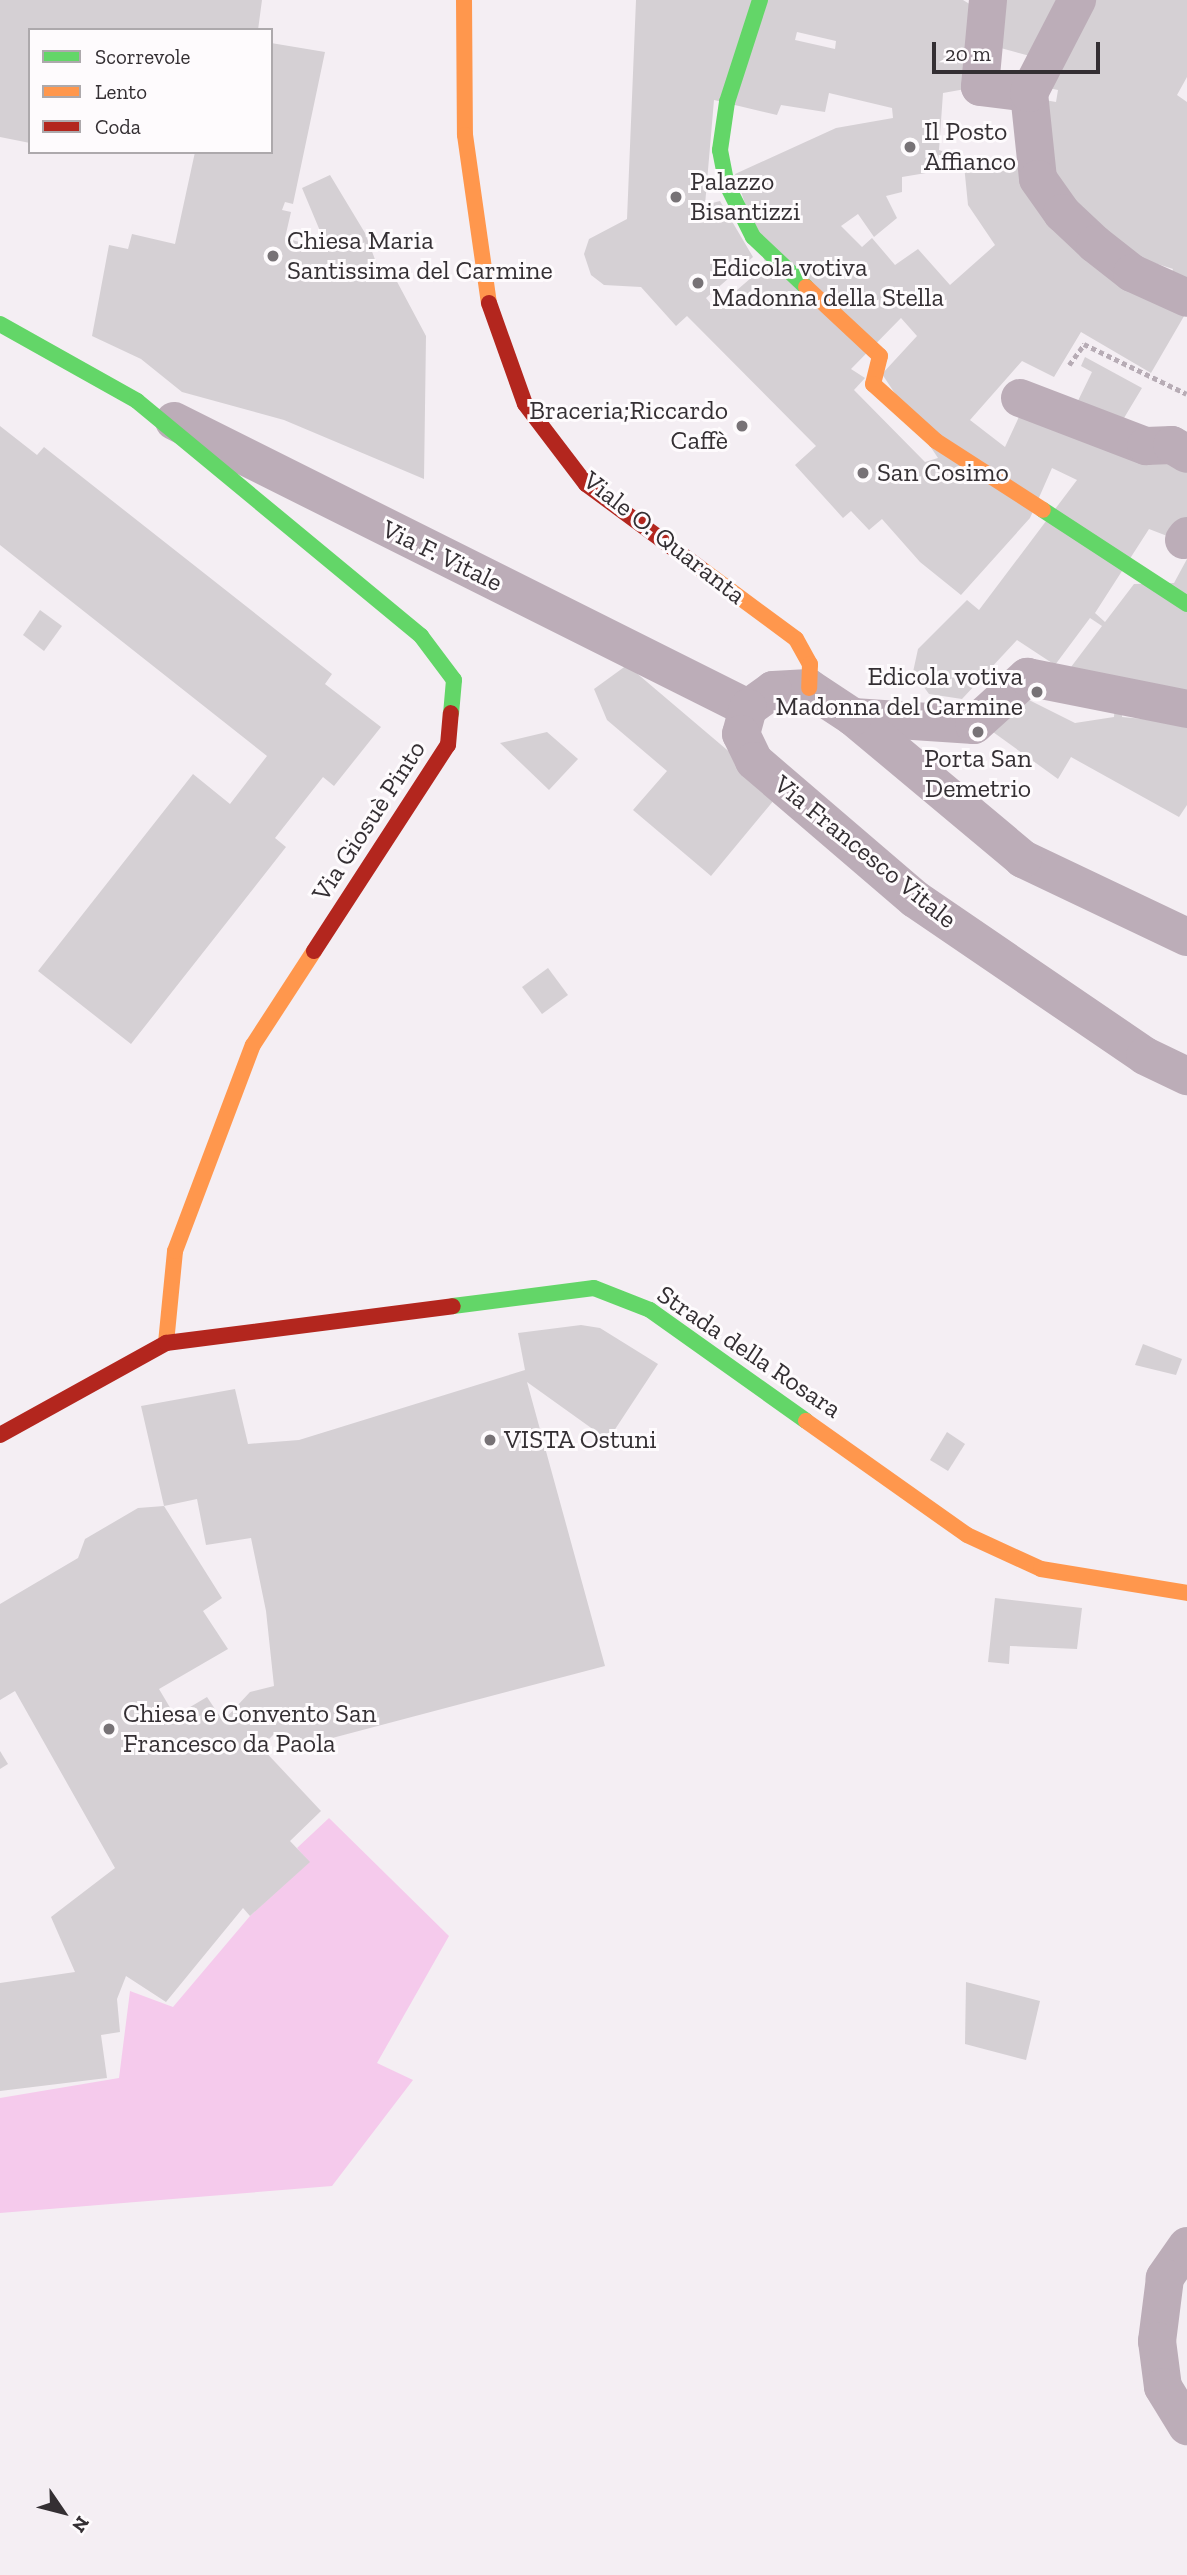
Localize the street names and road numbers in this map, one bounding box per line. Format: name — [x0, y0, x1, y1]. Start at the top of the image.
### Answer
street label: Viale O. Quaranta — [577, 465, 751, 611]
street label: Via F. Vitale — [376, 513, 508, 599]
street label: Via Giosuè Pinto — [306, 735, 432, 907]
street label: Via Francesco Vitale — [767, 769, 963, 935]
street label: Strada della Rosara — [651, 1279, 847, 1425]

